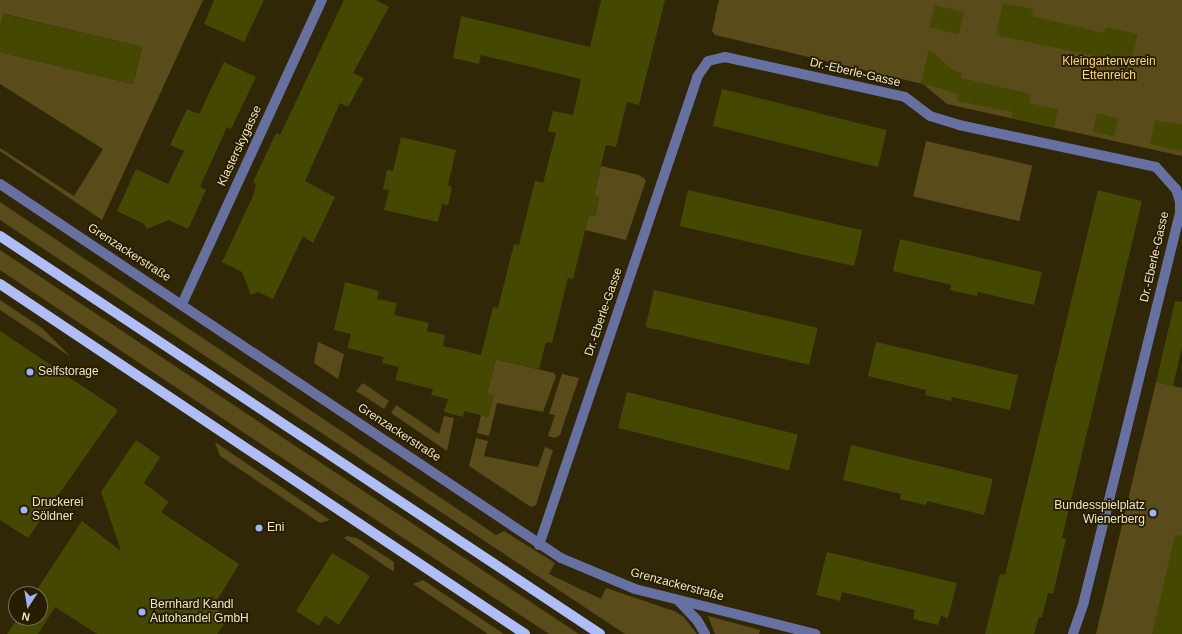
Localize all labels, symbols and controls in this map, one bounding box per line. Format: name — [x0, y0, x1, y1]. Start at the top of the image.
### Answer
park label: Kleingartenverein Ettenreich — [1062, 55, 1156, 83]
street label: Dr.-Eberle-Gasse — [808, 56, 902, 90]
street label: Klasterskygasse — [215, 103, 265, 189]
street label: Dr.-Eberle-Gasse — [1138, 210, 1172, 304]
street label: Grenzackerstraße — [85, 221, 173, 285]
street label: Dr.-Eberle-Gasse — [582, 266, 626, 358]
place label: Selfstorage — [38, 365, 99, 379]
marker: Selfstorage — [25, 367, 35, 377]
street label: Grenzackerstraße — [355, 401, 443, 465]
place label: Druckerei Söldner — [32, 496, 83, 524]
place label: Bundesspielplatz Wienerberg — [1054, 499, 1145, 527]
marker: Druckerei Söldner — [19, 505, 29, 515]
marker: Bundesspielplatz Wienerberg — [1148, 508, 1158, 518]
place label: Eni — [267, 521, 284, 535]
marker: Eni — [254, 523, 264, 533]
street label: Grenzackerstraße — [629, 566, 725, 604]
north arrow — [8, 586, 48, 626]
place label: Bernhard Kandl Autohandel GmbH — [150, 598, 249, 626]
marker: Bernhard Kandl Autohandel GmbH — [137, 607, 147, 617]
text: N — [21, 610, 31, 623]

